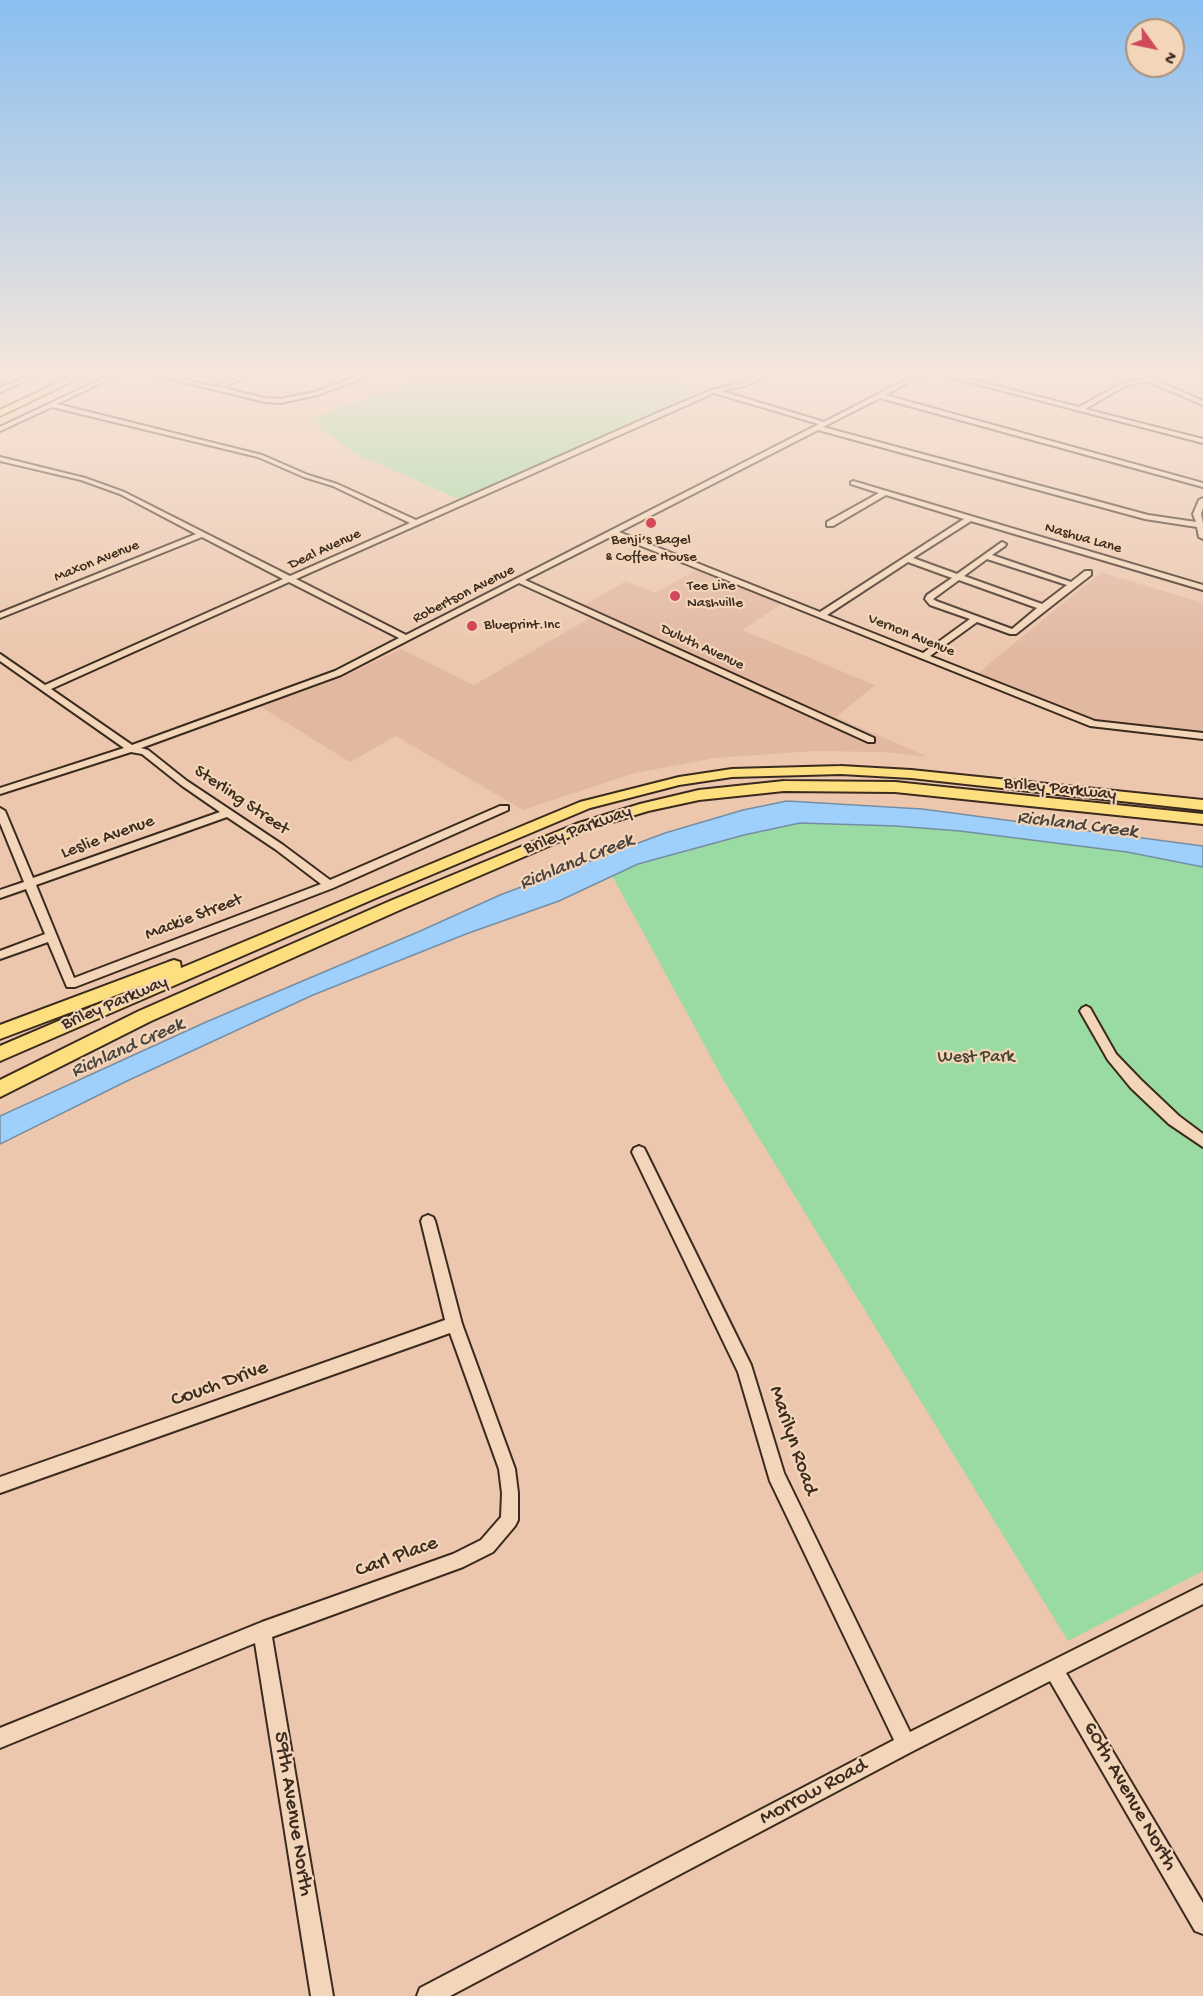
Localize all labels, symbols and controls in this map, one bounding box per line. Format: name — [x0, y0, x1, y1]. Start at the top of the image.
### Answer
north arrow — [1125, 18, 1185, 78]
text: N — [1158, 47, 1180, 67]
marker: Benji’s Bagel & Coffee House — [644, 516, 658, 530]
street label: Nashua Lane — [1042, 519, 1124, 559]
street label: Deal Avenue — [286, 525, 364, 575]
place label: Benji’s Bagel & Coffee House — [605, 532, 697, 567]
street label: Maxon Avenue — [52, 537, 142, 587]
street label: Robertson Avenue — [410, 562, 518, 628]
place label: Tee Line Nashville — [687, 578, 743, 613]
marker: Tee Line Nashville — [668, 589, 682, 603]
street label: Vernon Avenue — [865, 610, 957, 662]
place label: Blueprint.Inc — [484, 617, 559, 635]
marker: Blueprint.Inc — [465, 619, 479, 633]
street label: Duluth Avenue — [657, 621, 747, 675]
street label: Sterling Street — [189, 761, 293, 841]
street label: Briley Parkway — [1003, 773, 1117, 807]
street label: Briley Parkway — [521, 802, 635, 860]
water label: Richland Creek — [1015, 807, 1139, 845]
street label: Leslie Avenue — [58, 811, 158, 865]
water label: Richland Creek — [516, 829, 638, 897]
street label: Mackie Street — [142, 890, 246, 946]
street label: Briley Parkway — [59, 972, 171, 1036]
water label: Richland Creek — [68, 1013, 188, 1085]
park label: West Park — [937, 1047, 1015, 1069]
street label: Couch Drive — [168, 1356, 272, 1414]
street label: Marilyn Road — [762, 1383, 822, 1499]
street label: Carl Place — [352, 1531, 442, 1585]
street label: 60th Avenue North — [1076, 1718, 1182, 1876]
street label: 59th Avenue North — [267, 1730, 317, 1898]
street label: Morrow Road — [756, 1754, 872, 1832]

